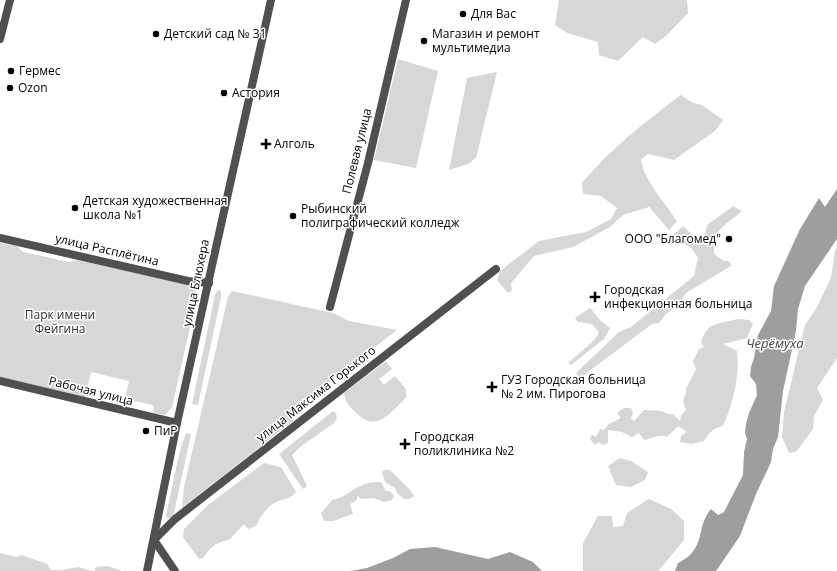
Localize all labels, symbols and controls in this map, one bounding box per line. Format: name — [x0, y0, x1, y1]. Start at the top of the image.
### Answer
place label: Для Вас — [471, 5, 516, 22]
marker: Для Вас — [458, 9, 468, 19]
place label: Детский сад № 31 — [164, 25, 266, 42]
place label: Магазин и ремонт мультимедиа — [432, 25, 540, 56]
marker: Детский сад № 31 — [151, 29, 161, 39]
marker: Магазин и ремонт мультимедиа — [419, 36, 429, 46]
place label: Гермес — [19, 62, 61, 79]
marker: Гермес — [6, 66, 16, 76]
place label: Ozon — [18, 79, 48, 96]
marker: Ozon — [5, 83, 15, 93]
place label: Астория — [232, 84, 280, 101]
marker: Астория — [219, 88, 229, 98]
street label: Полевая улица — [338, 106, 375, 195]
place label: Алголь — [274, 135, 315, 152]
marker: Алголь — [261, 139, 271, 149]
place label: Детская художественная школа №1 — [83, 192, 227, 223]
place label: Рыбинский полиграфический колледж — [301, 200, 460, 231]
marker: Детская художественная школа №1 — [70, 203, 80, 213]
marker: Рыбинский полиграфический колледж — [288, 211, 298, 221]
street label: улица Расплётина — [54, 229, 161, 270]
place label: ООО "Благомед" — [625, 230, 721, 247]
marker: ООО "Благомед" — [724, 234, 734, 244]
street label: улица Блюхера — [178, 238, 213, 328]
place label: Городская инфекционная больница — [604, 281, 752, 312]
marker: Городская инфекционная больница — [589, 291, 601, 303]
park label: Парк имени Фейгина — [25, 306, 95, 337]
water label: Черёмуха — [746, 334, 804, 352]
street label: улица Максима Горького — [252, 342, 379, 446]
place label: ГУЗ Городская больница № 2 им. Пирогова — [501, 371, 646, 402]
street label: Рабочая улица — [47, 372, 135, 409]
marker: ГУЗ Городская больница № 2 им. Пирогова — [486, 381, 498, 393]
place label: ПиР — [154, 422, 178, 439]
marker: ПиР — [141, 426, 151, 436]
place label: Городская поликлиника №2 — [414, 428, 514, 459]
marker: Городская поликлиника №2 — [399, 438, 411, 450]

